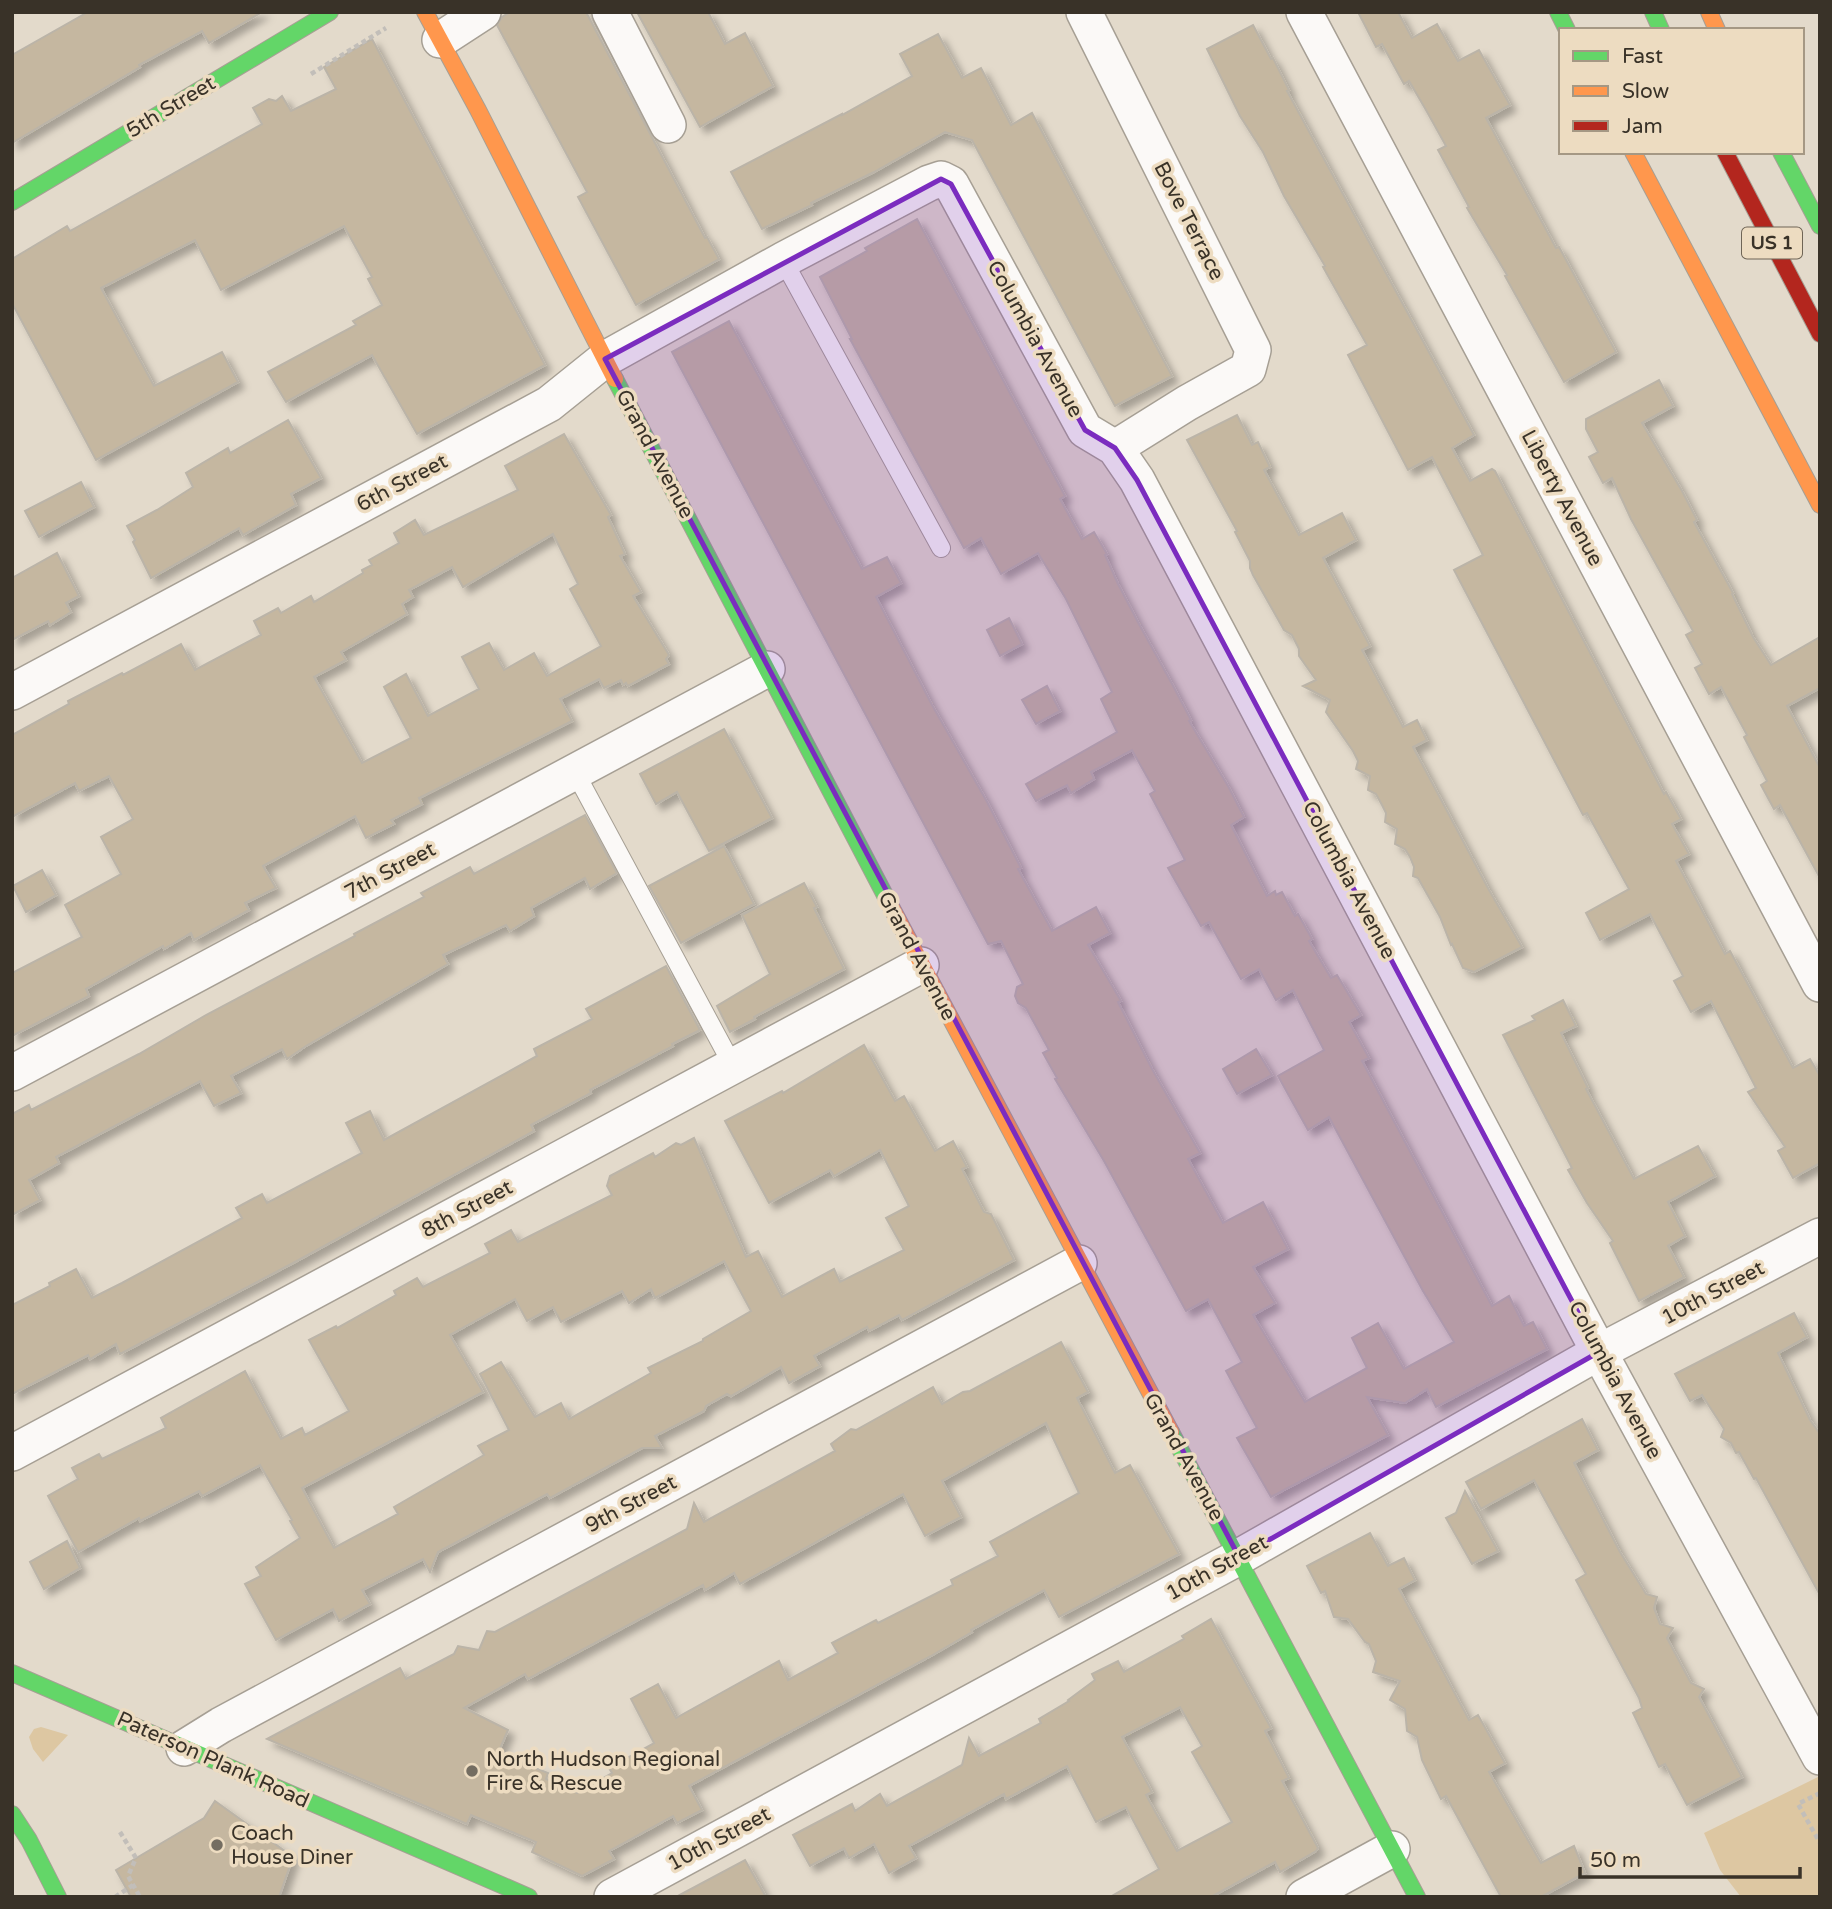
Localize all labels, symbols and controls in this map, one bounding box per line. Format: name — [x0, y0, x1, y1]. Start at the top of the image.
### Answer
legend — [1559, 28, 1804, 154]
text: Fast — [1622, 44, 1663, 69]
street label: 5th Street — [122, 71, 220, 143]
text: Slow — [1622, 79, 1670, 104]
text: Jam — [1622, 114, 1663, 139]
street label: Bove Terrace — [1148, 158, 1230, 285]
road number: US 1 — [1742, 228, 1802, 258]
street label: Columbia Avenue — [982, 256, 1088, 422]
street label: Grand Avenue — [611, 385, 700, 523]
street label: Liberty Avenue — [1516, 426, 1608, 570]
street label: 6th Street — [352, 449, 452, 517]
street label: Columbia Avenue — [1297, 797, 1401, 963]
street label: 7th Street — [340, 837, 440, 905]
street label: Grand Avenue — [873, 887, 962, 1025]
street label: 8th Street — [417, 1175, 517, 1243]
street label: 10th Street — [1657, 1256, 1769, 1330]
street label: Columbia Avenue — [1563, 1297, 1667, 1463]
street label: Grand Avenue — [1139, 1389, 1230, 1525]
street label: 9th Street — [581, 1470, 681, 1538]
street label: 10th Street — [1162, 1530, 1272, 1606]
street label: Paterson Plank Road — [113, 1706, 313, 1814]
place label: North Hudson Regional Fire & Rescue — [486, 1747, 720, 1796]
marker: North Hudson Regional Fire & Rescue — [464, 1763, 480, 1779]
street label: 10th Street — [663, 1802, 775, 1876]
place label: Coach House Diner — [231, 1821, 353, 1870]
scale bar — [1580, 1836, 1800, 1880]
marker: Coach House Diner — [209, 1837, 225, 1853]
text: 50 m — [1590, 1848, 1641, 1873]

